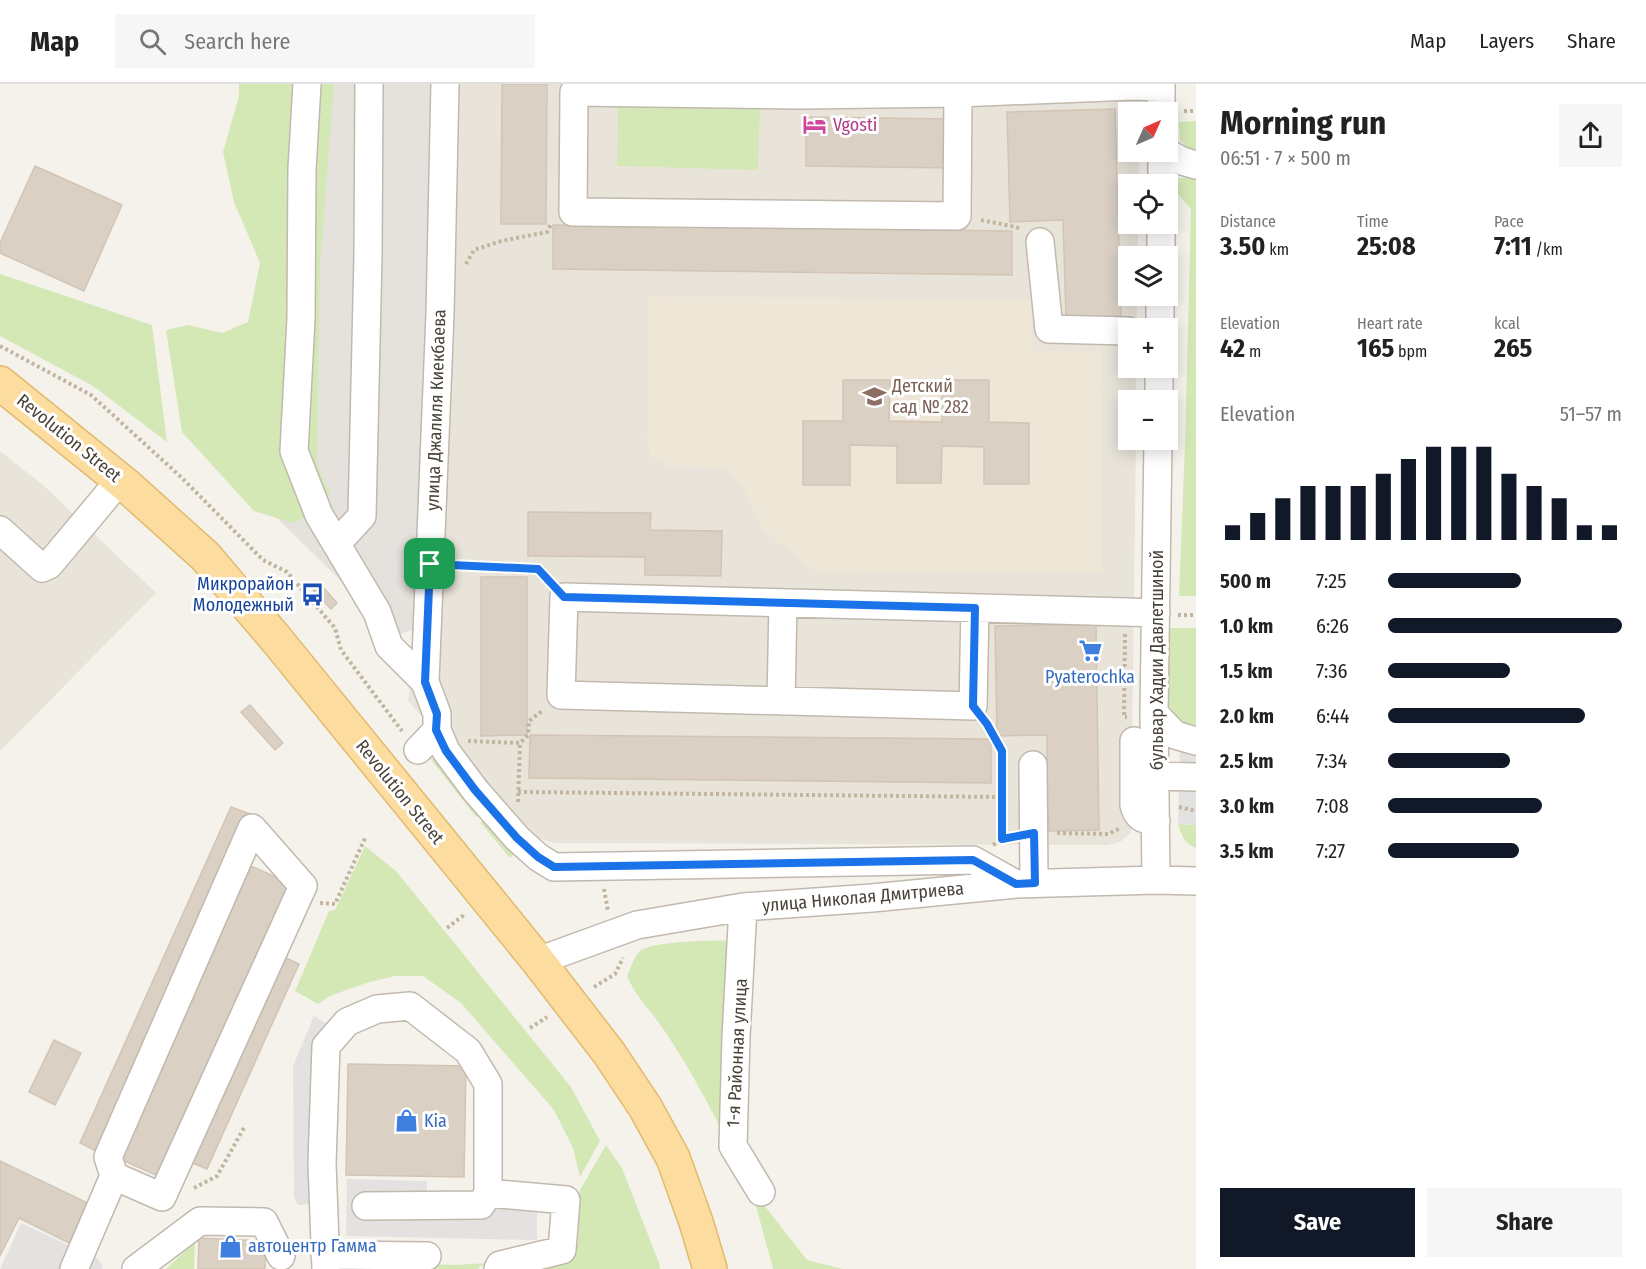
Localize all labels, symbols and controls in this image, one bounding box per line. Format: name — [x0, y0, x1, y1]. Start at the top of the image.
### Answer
search box — [115, 14, 535, 68]
text: Map — [30, 25, 79, 58]
icon: search — [136, 25, 169, 58]
text: Search here — [184, 28, 290, 55]
text: Map — [1410, 28, 1446, 54]
text: Layers — [1479, 28, 1534, 54]
text: Share — [1567, 28, 1616, 54]
north arrow — [1118, 102, 1178, 162]
map controls — [1118, 102, 1178, 450]
text: Morning run — [1220, 103, 1386, 143]
button: share — [1559, 104, 1622, 167]
hotel icon: Vgosti — [802, 112, 828, 138]
place label: Vgosti — [833, 114, 877, 136]
text: 06:51 · 7 × 500 m — [1220, 146, 1351, 170]
button: locate — [1118, 174, 1178, 234]
text: Distance — [1220, 212, 1276, 231]
text: Time — [1357, 212, 1389, 231]
text: Pace — [1494, 212, 1524, 231]
text: 3.50 — [1220, 231, 1265, 262]
text: 25:08 — [1357, 231, 1416, 262]
text: 7:11 — [1494, 231, 1532, 262]
text: km — [1265, 240, 1289, 259]
text: /km — [1532, 240, 1563, 259]
button: layers — [1118, 246, 1178, 306]
street label: улица Джалиля Киекбаева — [421, 309, 451, 511]
text: Elevation — [1220, 314, 1280, 333]
text: Heart rate — [1357, 314, 1423, 333]
text: kcal — [1494, 314, 1520, 333]
button: + — [1118, 318, 1178, 378]
text: 42 — [1220, 333, 1245, 364]
text: 165 — [1357, 333, 1394, 364]
text: 265 — [1494, 333, 1532, 364]
text: m — [1245, 342, 1261, 361]
text: bpm — [1394, 342, 1427, 361]
place label: Детский сад № 282 — [891, 375, 969, 418]
school or university icon: Детский сад № 282 — [861, 383, 887, 409]
street label: Revolution Street — [12, 389, 126, 487]
button: − — [1118, 390, 1178, 450]
text: Elevation — [1220, 402, 1295, 426]
text: 51–57 m — [1560, 402, 1622, 426]
pin — [404, 538, 455, 589]
icon: arrive — [413, 547, 446, 580]
street label: бульвар Хадии Давлетшиной — [1146, 550, 1168, 770]
text: 500 m — [1220, 569, 1271, 593]
text: 7:25 — [1316, 569, 1346, 593]
place label: Микрорайон Молодежный — [193, 573, 294, 616]
bus stop icon: Микрорайон Молодежный — [299, 581, 325, 607]
text: 1.0 km — [1220, 614, 1273, 638]
text: 6:26 — [1316, 614, 1349, 638]
supermarket icon: Pyaterochka — [1077, 638, 1103, 664]
text: 1.5 km — [1220, 659, 1273, 683]
text: 7:36 — [1316, 659, 1347, 683]
place label: Pyaterochka — [1045, 666, 1135, 688]
text: 2.0 km — [1220, 704, 1274, 728]
text: 6:44 — [1316, 704, 1349, 728]
street label: Revolution Street — [351, 735, 449, 849]
text: 2.5 km — [1220, 749, 1273, 773]
text: 7:34 — [1316, 749, 1347, 773]
text: 3.0 km — [1220, 794, 1274, 818]
text: 7:08 — [1316, 794, 1349, 818]
text: 3.5 km — [1220, 839, 1274, 863]
text: 7:27 — [1316, 839, 1345, 863]
street label: улица Николая Дмитриева — [761, 877, 965, 917]
street label: 1-я Районная улица — [722, 978, 752, 1128]
shop icon: Kia — [393, 1108, 419, 1134]
place label: Kia — [424, 1110, 447, 1132]
button: Save — [1220, 1188, 1415, 1257]
button: Share — [1427, 1188, 1622, 1257]
shop icon: автоцентр Гамма — [217, 1233, 243, 1259]
place label: автоцентр Гамма — [248, 1235, 377, 1257]

